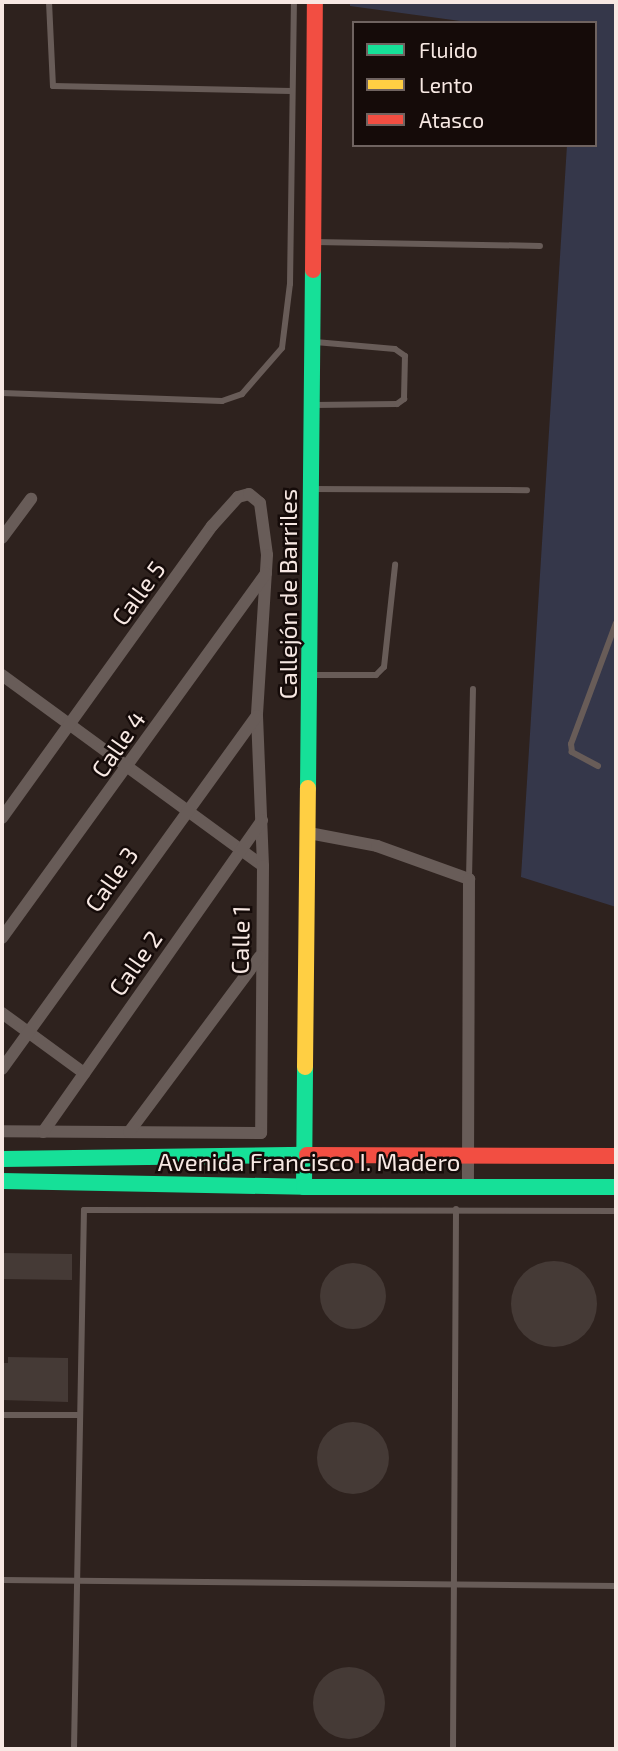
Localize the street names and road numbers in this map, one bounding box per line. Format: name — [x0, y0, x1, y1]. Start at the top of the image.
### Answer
street label: Callejón de Barriles — [274, 489, 302, 699]
street label: Calle 5 — [105, 555, 171, 631]
street label: Calle 4 — [85, 705, 151, 783]
street label: Calle 3 — [78, 841, 144, 917]
street label: Calle 1 — [225, 905, 255, 975]
street label: Calle 2 — [102, 925, 168, 1001]
street label: Avenida Francisco I. Madero — [158, 1148, 460, 1176]

